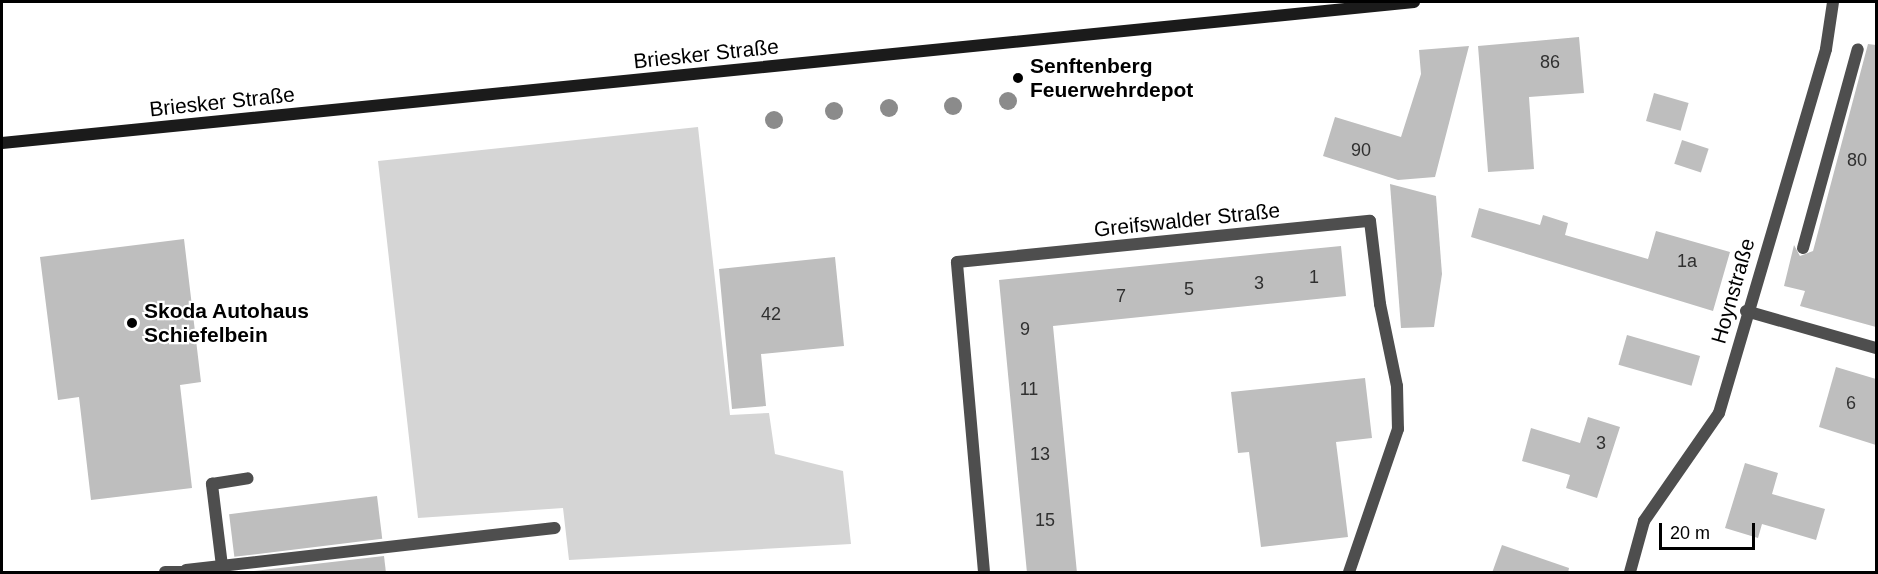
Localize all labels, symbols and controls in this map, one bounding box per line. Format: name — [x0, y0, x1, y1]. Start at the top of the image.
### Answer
street label: Briesker Straße — [632, 34, 780, 74]
house number: 86 — [1540, 51, 1560, 73]
place label: Senftenberg Feuerwehrdepot — [1030, 53, 1193, 103]
marker: Senftenberg Feuerwehrdepot — [1011, 71, 1025, 85]
street label: Briesker Straße — [148, 82, 296, 122]
house number: 90 — [1351, 139, 1371, 161]
house number: 80 — [1847, 149, 1867, 171]
street label: Greifswalder Straße — [1093, 198, 1281, 242]
street label: Hoynstraße — [1706, 235, 1760, 347]
house number: 1a — [1677, 250, 1697, 272]
house number: 1 — [1309, 266, 1319, 288]
house number: 3 — [1254, 272, 1264, 294]
house number: 5 — [1184, 278, 1194, 300]
house number: 7 — [1116, 285, 1126, 307]
place label: Skoda Autohaus Schiefelbein — [144, 298, 310, 348]
house number: 42 — [761, 303, 781, 325]
marker: Skoda Autohaus Schiefelbein — [125, 316, 139, 330]
house number: 9 — [1020, 318, 1030, 340]
house number: 11 — [1020, 378, 1038, 400]
house number: 6 — [1846, 392, 1856, 414]
house number: 3 — [1596, 432, 1606, 454]
house number: 13 — [1030, 443, 1050, 465]
house number: 15 — [1035, 509, 1055, 531]
scale bar — [1662, 511, 1758, 549]
text: 20 m — [1670, 523, 1710, 543]

